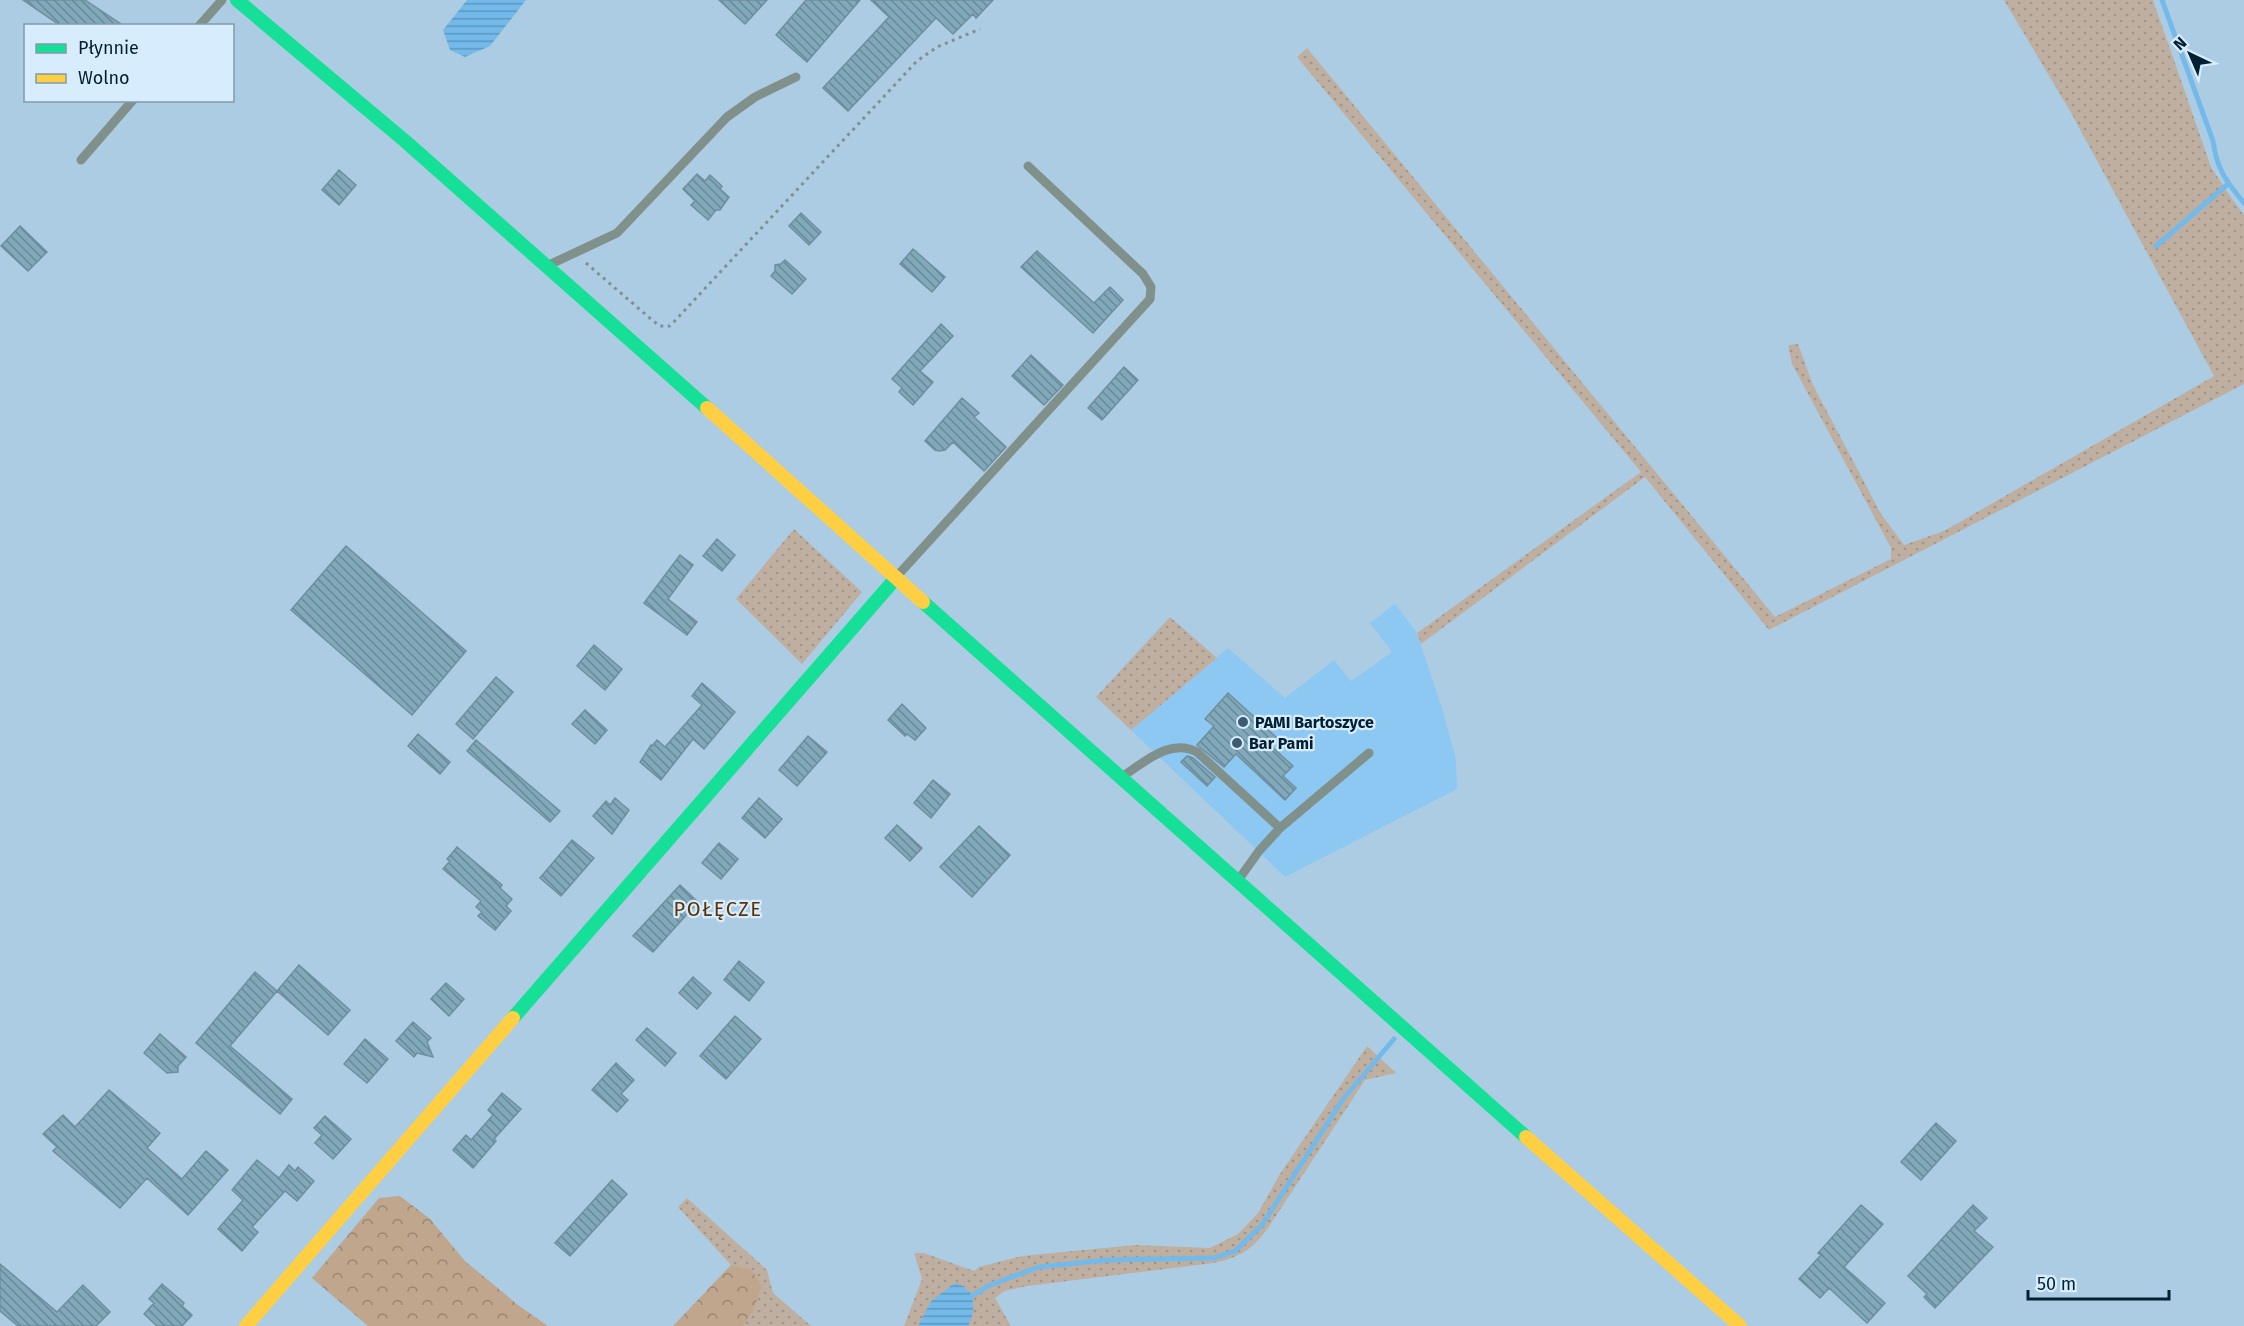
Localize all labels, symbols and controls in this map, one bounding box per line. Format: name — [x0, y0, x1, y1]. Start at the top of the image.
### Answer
legend — [24, 24, 234, 102]
north arrow — [2160, 24, 2220, 84]
text: N — [2170, 33, 2190, 54]
text: Płynnie — [78, 37, 139, 59]
text: Wolno — [78, 67, 130, 89]
place label: PAMI Bartoszyce — [1255, 713, 1374, 732]
marker: PAMI Bartoszyce — [1236, 715, 1250, 729]
place label: Bar Pami — [1249, 734, 1313, 753]
marker: Bar Pami — [1230, 736, 1244, 750]
district label: POŁĘCZE — [674, 897, 762, 921]
scale bar — [2028, 1263, 2169, 1301]
text: 50 m — [2037, 1273, 2076, 1295]

